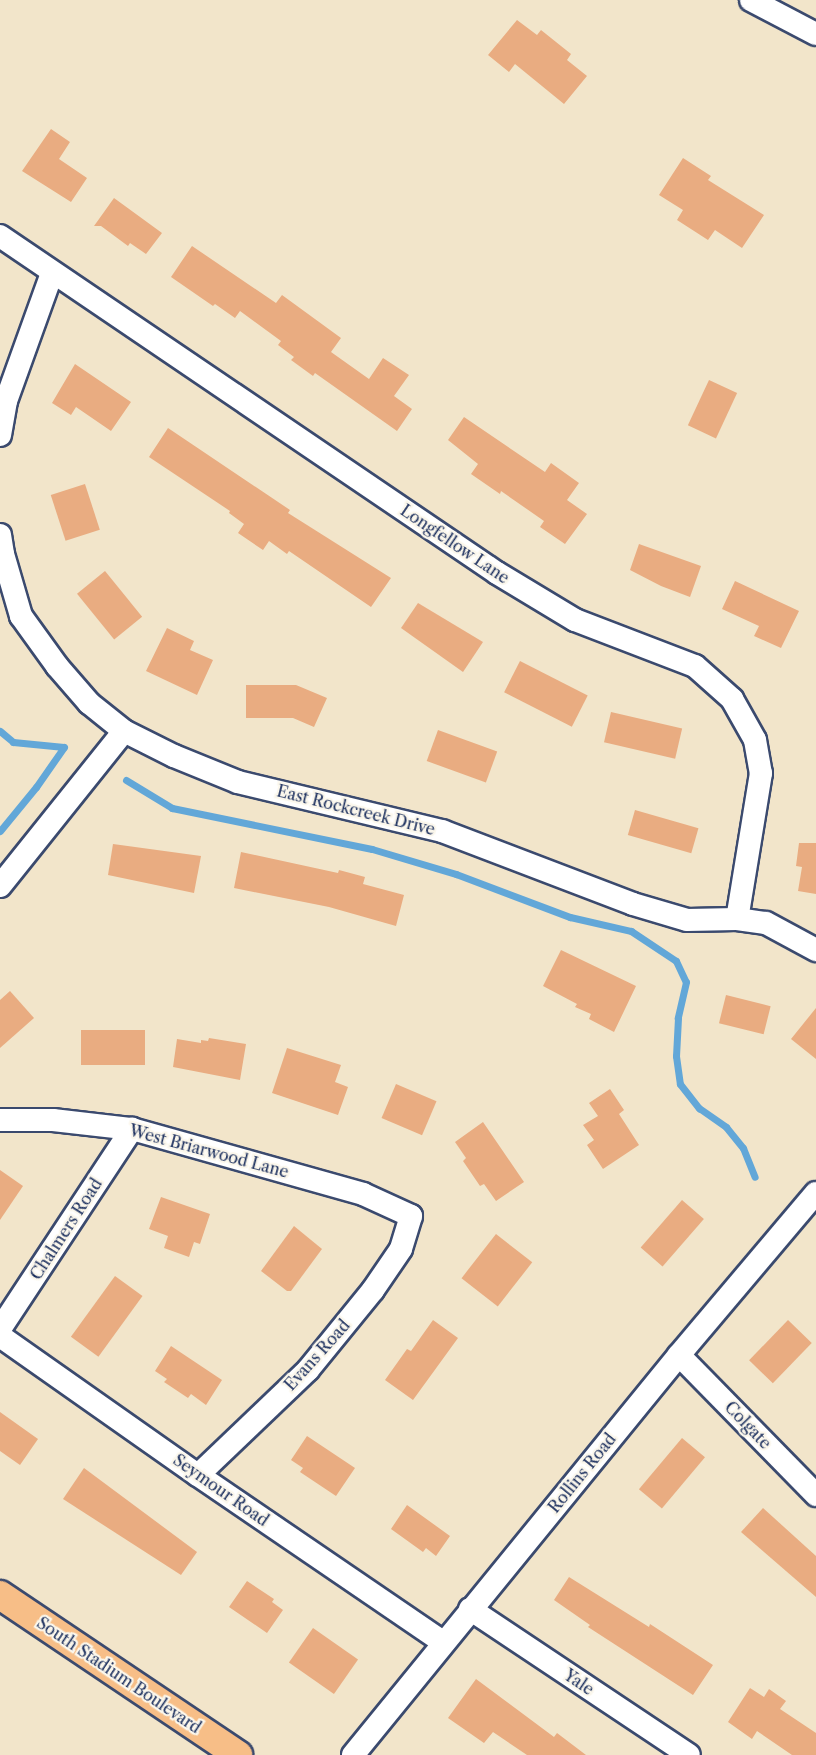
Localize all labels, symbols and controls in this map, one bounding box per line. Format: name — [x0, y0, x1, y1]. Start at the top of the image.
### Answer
street label: Longfellow Lane — [397, 500, 513, 588]
street label: East Rockcreek Drive — [275, 781, 437, 839]
street label: West Briarwood Lane — [127, 1120, 291, 1182]
street label: Chalmers Road — [26, 1175, 106, 1283]
street label: Evans Road — [280, 1316, 354, 1394]
street label: Colgate — [721, 1397, 775, 1453]
street label: Rollins Road — [544, 1429, 620, 1517]
street label: Seymour Road — [170, 1450, 272, 1530]
street label: South Stadium Boulevard — [33, 1613, 205, 1737]
street label: Yale — [560, 1665, 598, 1699]

